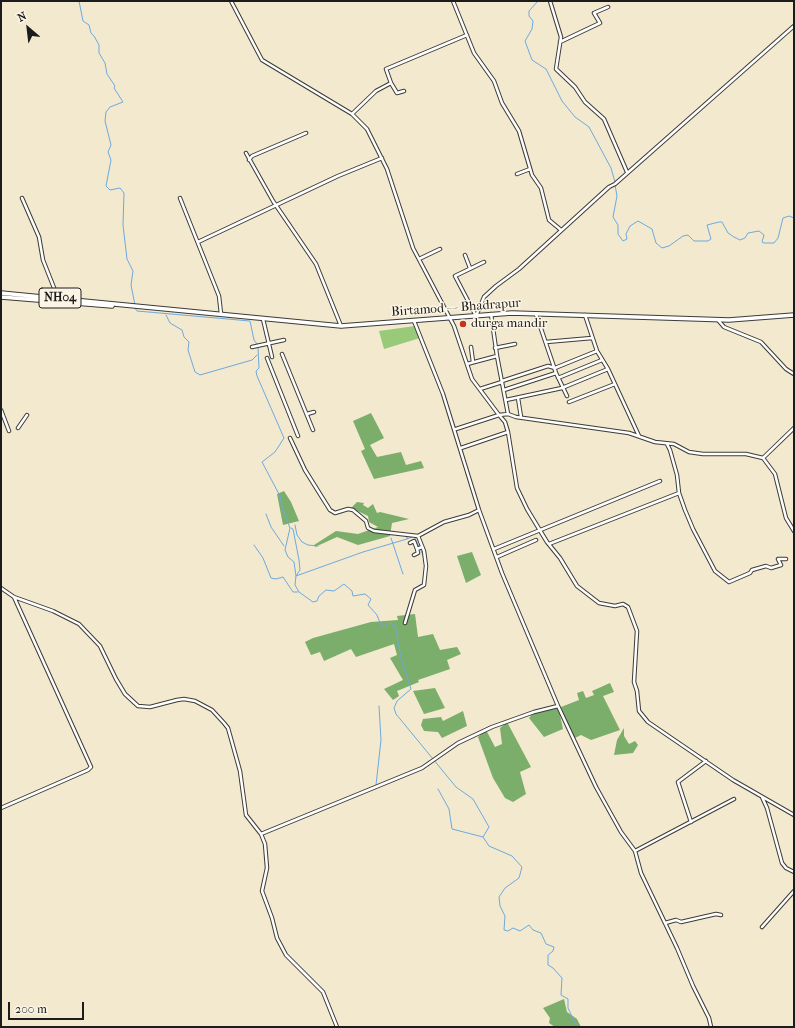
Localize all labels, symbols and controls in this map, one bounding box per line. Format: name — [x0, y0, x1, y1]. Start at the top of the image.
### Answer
north arrow — [8, 8, 48, 48]
text: N — [15, 9, 29, 25]
road number: NH04 — [39, 288, 81, 308]
street label: Birtamod — Bhadrapur — [391, 296, 521, 320]
place label: durga mandir — [471, 316, 547, 332]
marker: durga mandir — [458, 319, 468, 329]
scale bar — [10, 994, 86, 1020]
text: 200 m — [15, 1002, 47, 1016]

